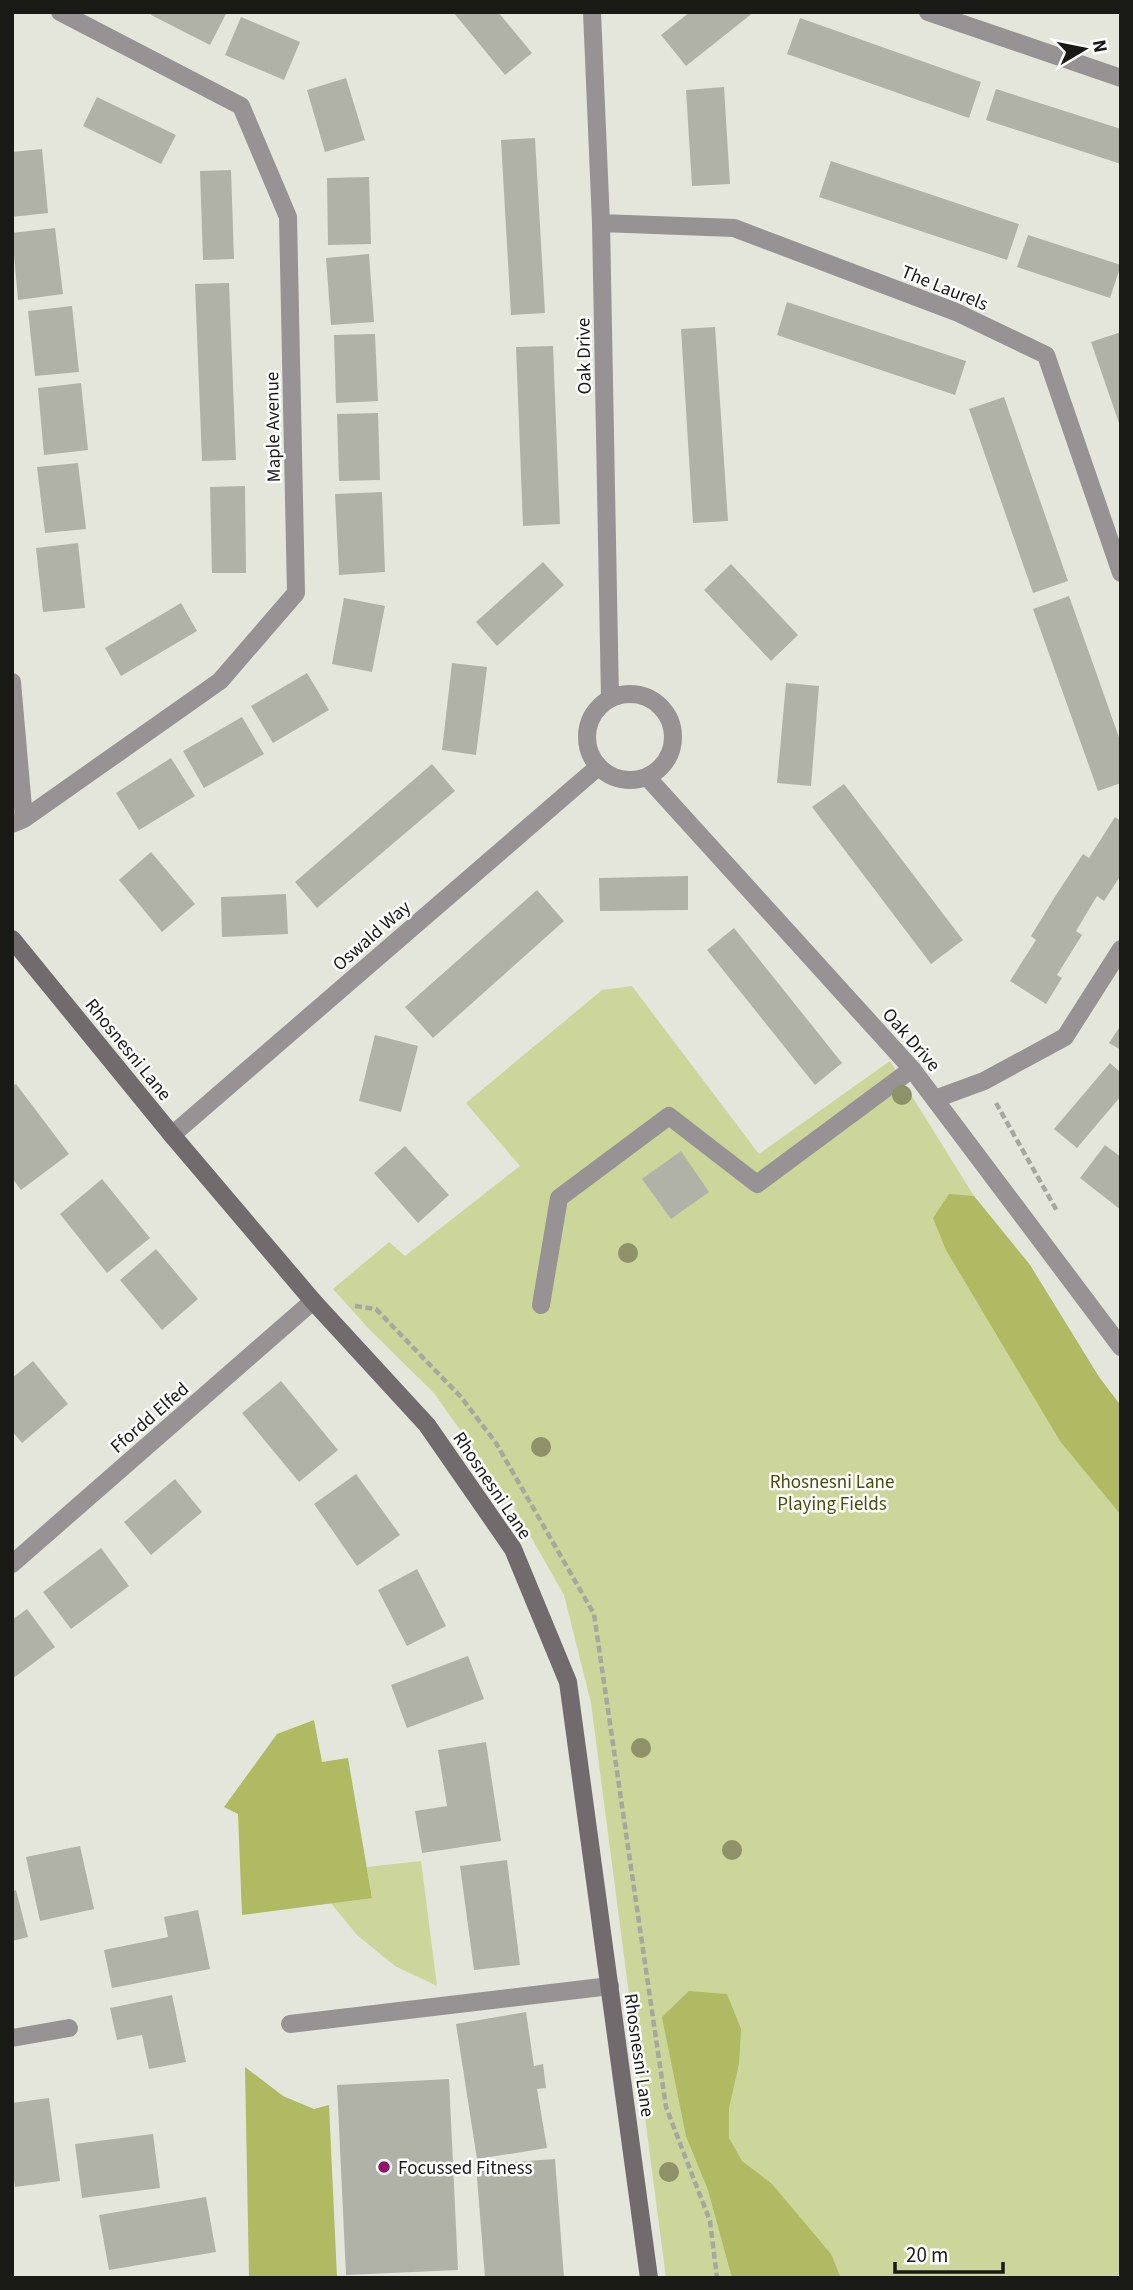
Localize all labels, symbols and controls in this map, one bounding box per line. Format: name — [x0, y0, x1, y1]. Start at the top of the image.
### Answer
north arrow — [1049, 14, 1119, 84]
text: N — [1085, 38, 1114, 55]
street label: The Laurels — [897, 259, 992, 318]
street label: Oak Drive — [570, 317, 599, 394]
street label: Maple Avenue — [259, 371, 288, 482]
street label: Oswald Way — [327, 894, 417, 978]
street label: Rhosnesni Lane — [78, 993, 178, 1107]
street label: Oak Drive — [876, 1002, 946, 1078]
street label: Ffordd Elfed — [105, 1376, 195, 1460]
street label: Rhosnesni Lane — [446, 1427, 538, 1545]
park label: Rhosnesni Lane Playing Fields — [770, 1469, 894, 1518]
street label: Rhosnesni Lane — [616, 1992, 661, 2119]
place label: Focussed Fitness — [398, 2155, 532, 2182]
marker: Focussed Fitness — [376, 2159, 392, 2175]
scale bar — [895, 2230, 1004, 2274]
text: 20 m — [906, 2240, 948, 2270]

